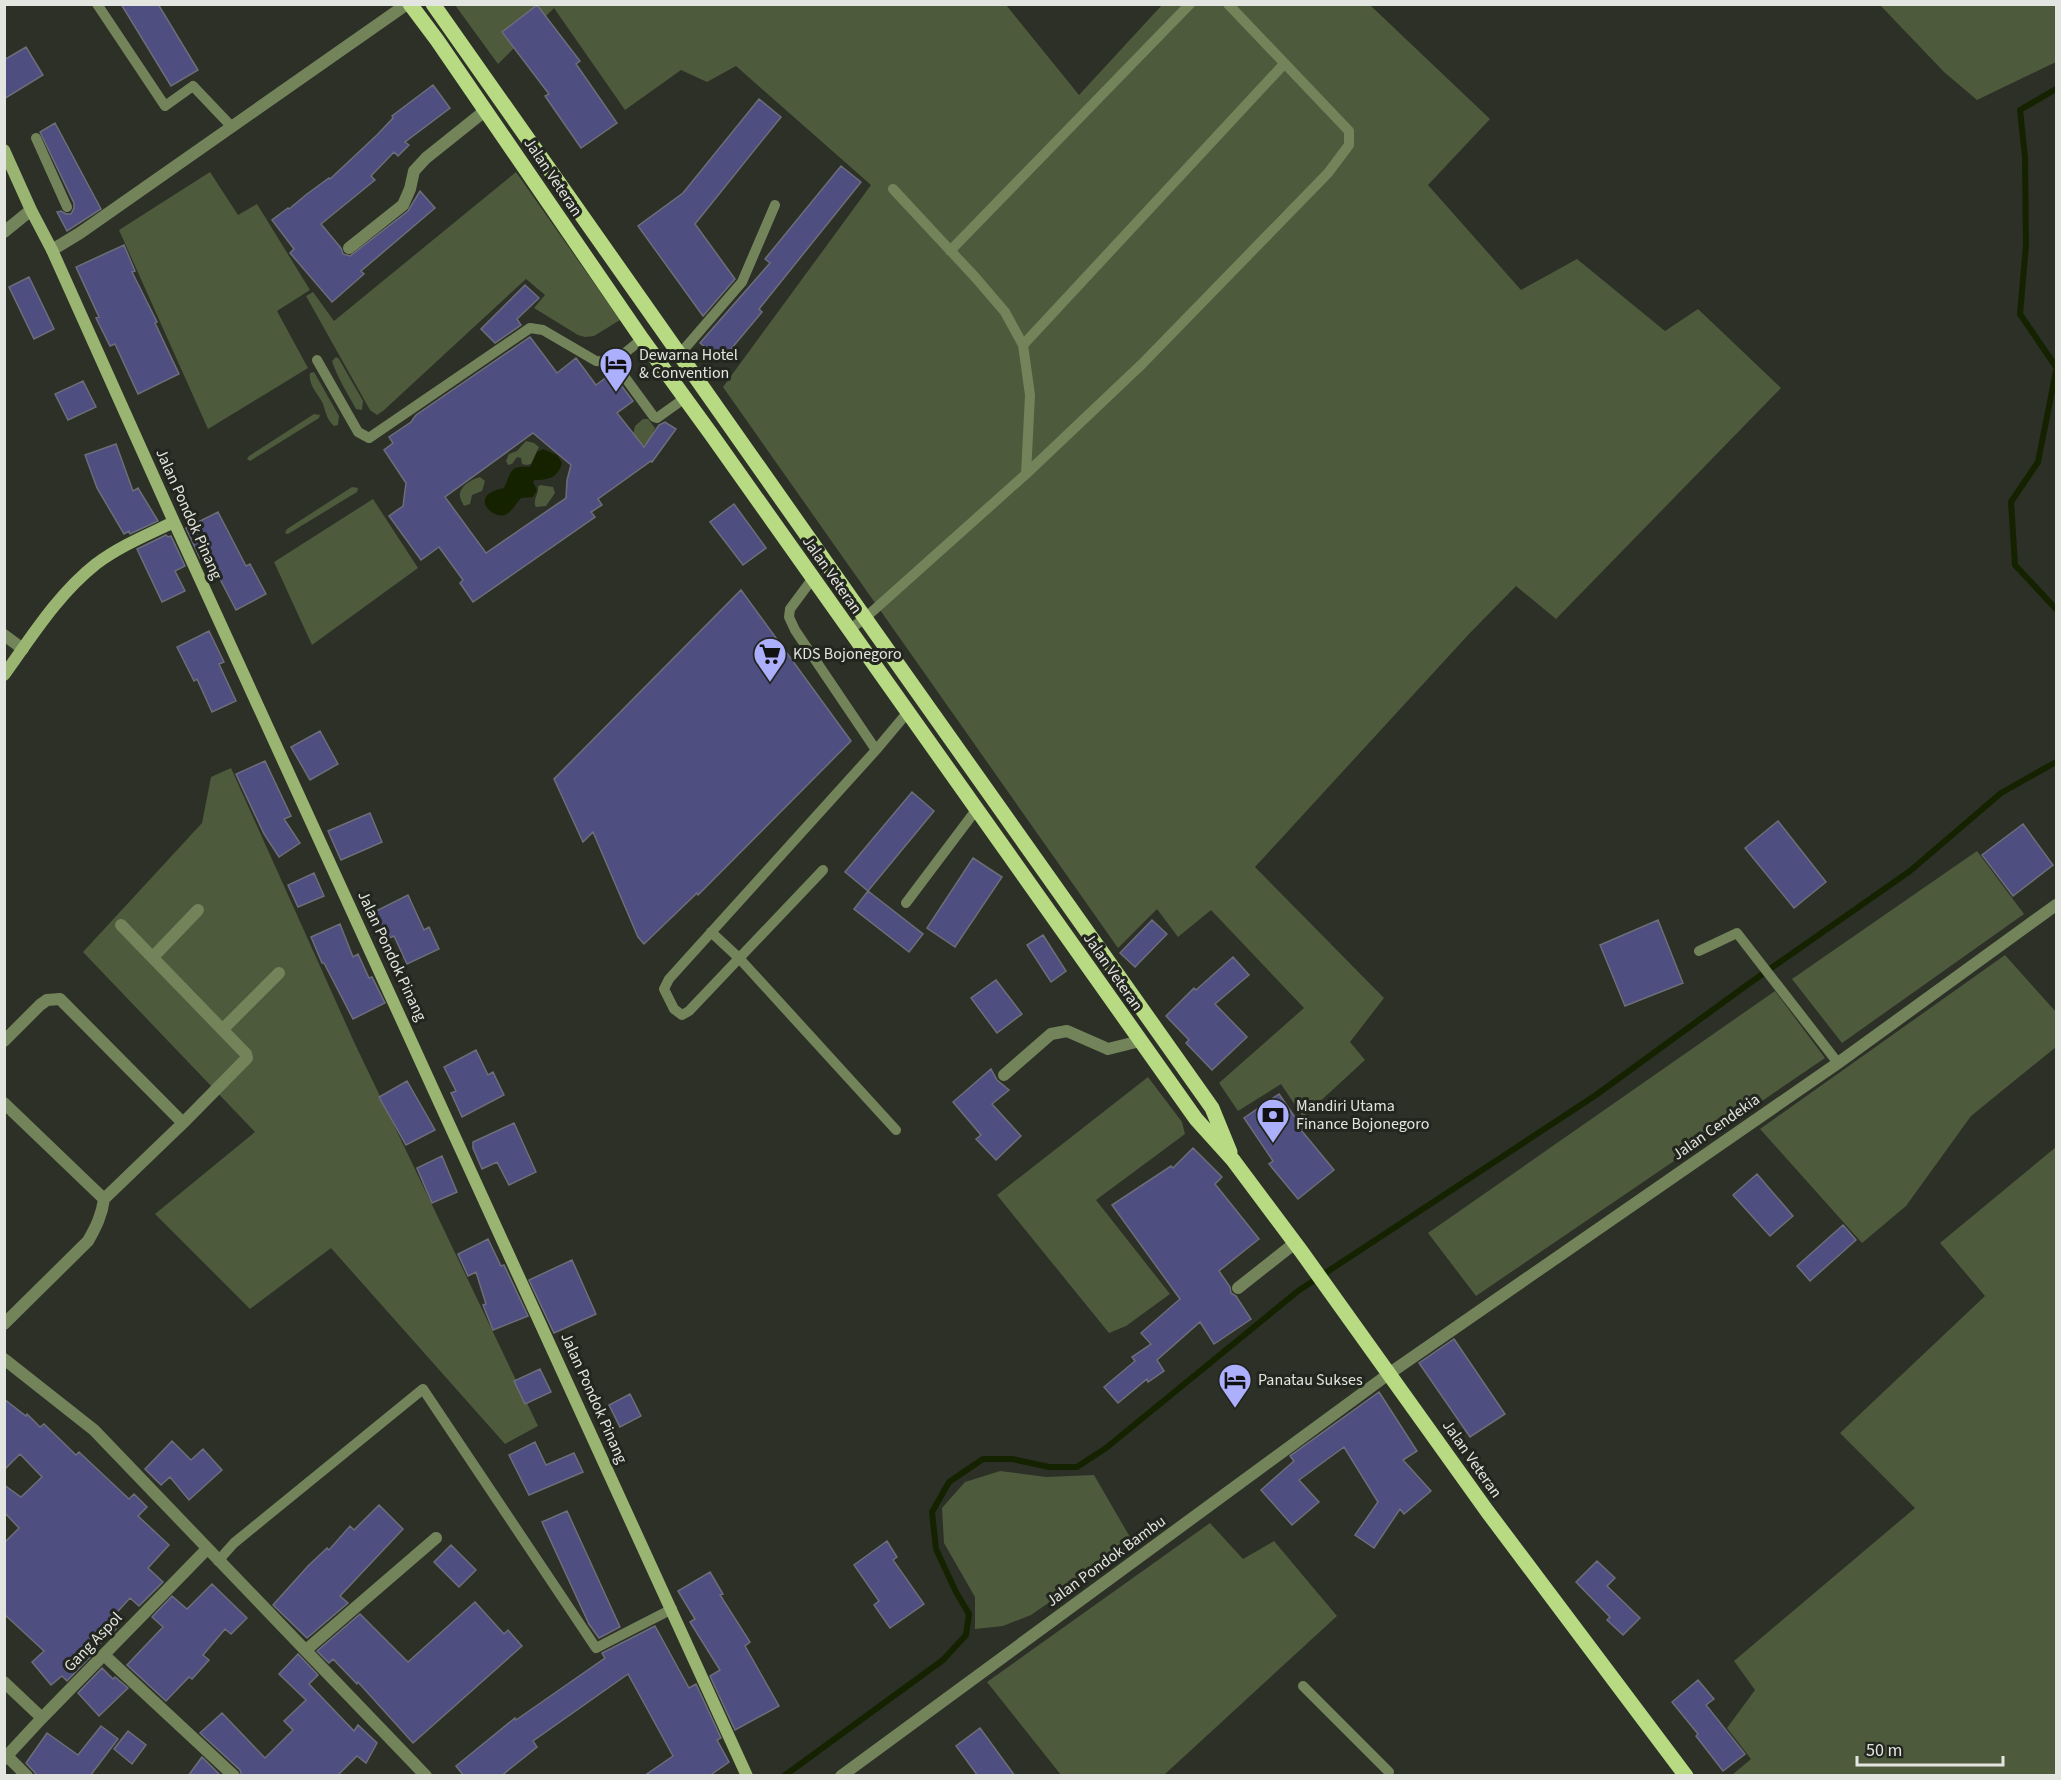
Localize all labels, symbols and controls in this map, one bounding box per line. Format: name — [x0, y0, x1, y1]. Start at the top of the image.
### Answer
street label: Jalan Veteran — [519, 133, 587, 221]
place label: Dewarna Hotel & Convention — [639, 344, 738, 384]
hotel icon: Dewarna Hotel & Convention — [598, 346, 634, 393]
street label: Jalan Pondok Pinang — [150, 445, 228, 583]
street label: Jalan Veteran — [797, 532, 867, 618]
supermarket icon: KDS Bojonegoro — [752, 636, 788, 683]
place label: KDS Bojonegoro — [793, 643, 902, 665]
street label: Jalan Pondok Pinang — [352, 887, 432, 1025]
street label: Jalan Veteran — [1078, 929, 1148, 1015]
street label: Jalan Cendekia — [1668, 1089, 1764, 1165]
place label: Mandiri Utama Finance Bojonegoro — [1296, 1095, 1429, 1135]
bank icon: Mandiri Utama Finance Bojonegoro — [1255, 1097, 1291, 1144]
street label: Jalan Pondok Pinang — [555, 1329, 633, 1467]
hotel icon: Panatau Sukses — [1217, 1362, 1253, 1409]
place label: Panatau Sukses — [1258, 1369, 1363, 1391]
street label: Jalan Veteran — [1437, 1416, 1507, 1502]
street label: Jalan Pondok Bambu — [1042, 1510, 1170, 1612]
street label: Gang Aspol — [59, 1607, 127, 1677]
scale bar — [1857, 1729, 2002, 1767]
text: 50 m — [1866, 1738, 1902, 1763]

